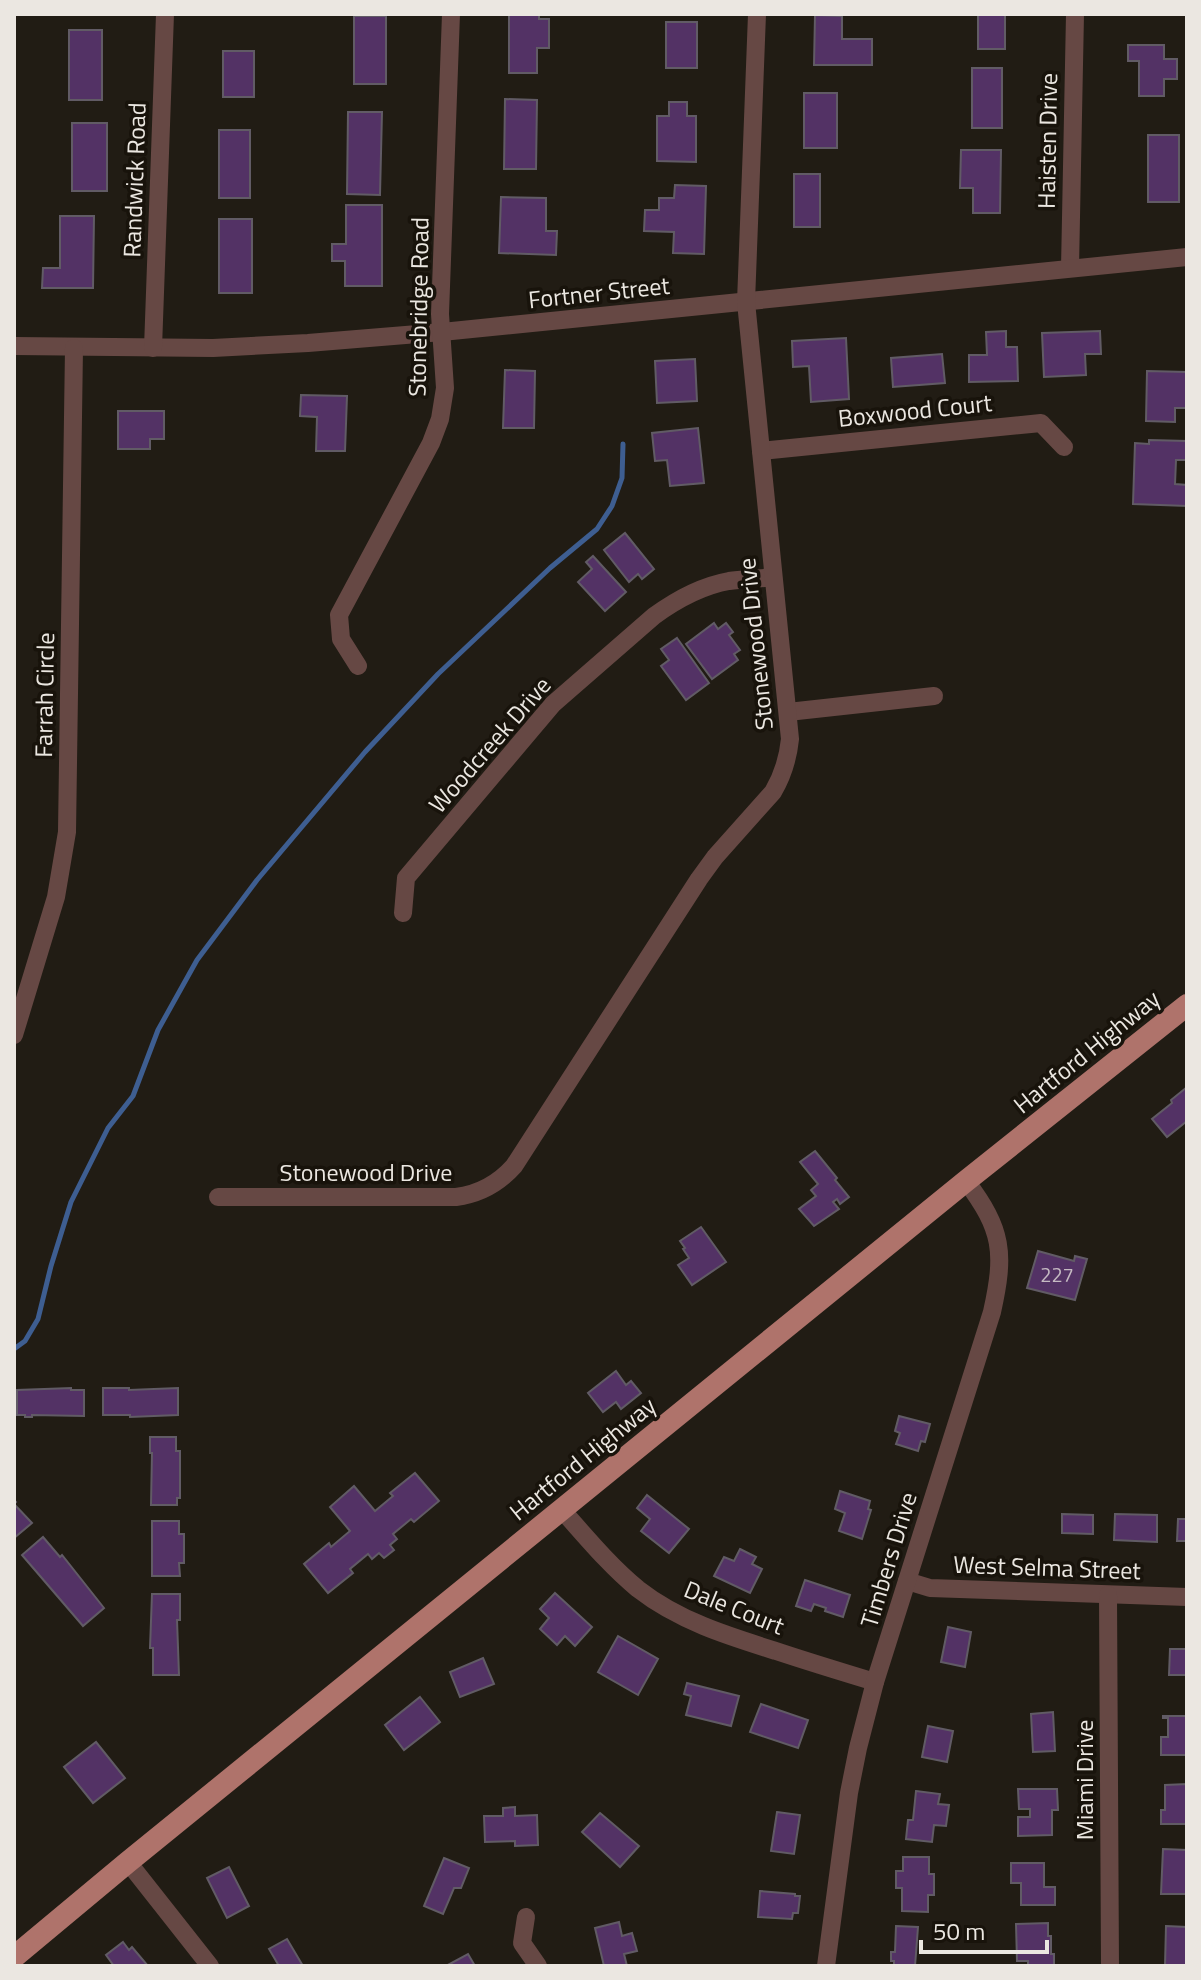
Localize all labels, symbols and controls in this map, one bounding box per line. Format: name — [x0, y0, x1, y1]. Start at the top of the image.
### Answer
street label: Haisten Drive — [1028, 73, 1066, 209]
street label: Randwick Road — [113, 102, 155, 258]
street label: Stonebridge Road — [398, 217, 438, 397]
street label: Fortner Street — [526, 267, 672, 317]
street label: Boxwood Court — [836, 384, 994, 436]
street label: Stonewood Drive — [728, 556, 782, 732]
street label: Farrah Circle — [25, 632, 63, 758]
street label: Woodcreek Drive — [420, 668, 559, 821]
street label: Hartford Highway — [1005, 980, 1168, 1122]
street label: Stonewood Drive — [280, 1154, 452, 1190]
house number: 227 — [1040, 1259, 1074, 1290]
street label: Hartford Highway — [501, 1387, 664, 1529]
street label: Timbers Drive — [850, 1488, 926, 1632]
street label: West Selma Street — [953, 1546, 1142, 1588]
street label: Dale Court — [679, 1571, 791, 1644]
street label: Miami Drive — [1066, 1720, 1102, 1840]
scale bar — [921, 1904, 1047, 1954]
text: 50 m — [933, 1913, 985, 1949]

